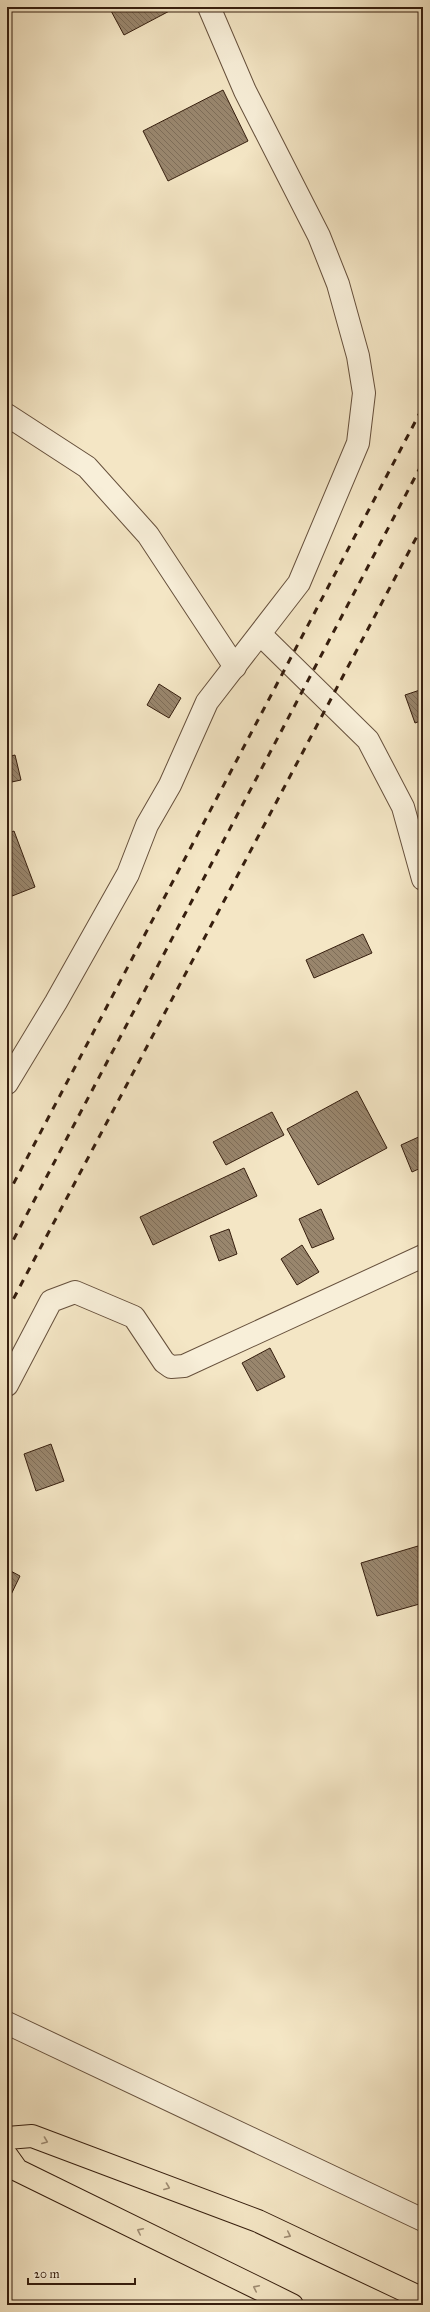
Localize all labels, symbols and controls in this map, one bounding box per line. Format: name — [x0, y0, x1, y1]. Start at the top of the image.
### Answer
one-way arrow — [42, 2137, 49, 2145]
one-way arrow — [163, 2182, 170, 2190]
one-way arrow — [137, 2228, 144, 2236]
one-way arrow — [283, 2230, 291, 2238]
scale bar — [28, 2260, 135, 2286]
text: 20 m — [34, 2267, 60, 2281]
one-way arrow — [253, 2285, 261, 2293]

